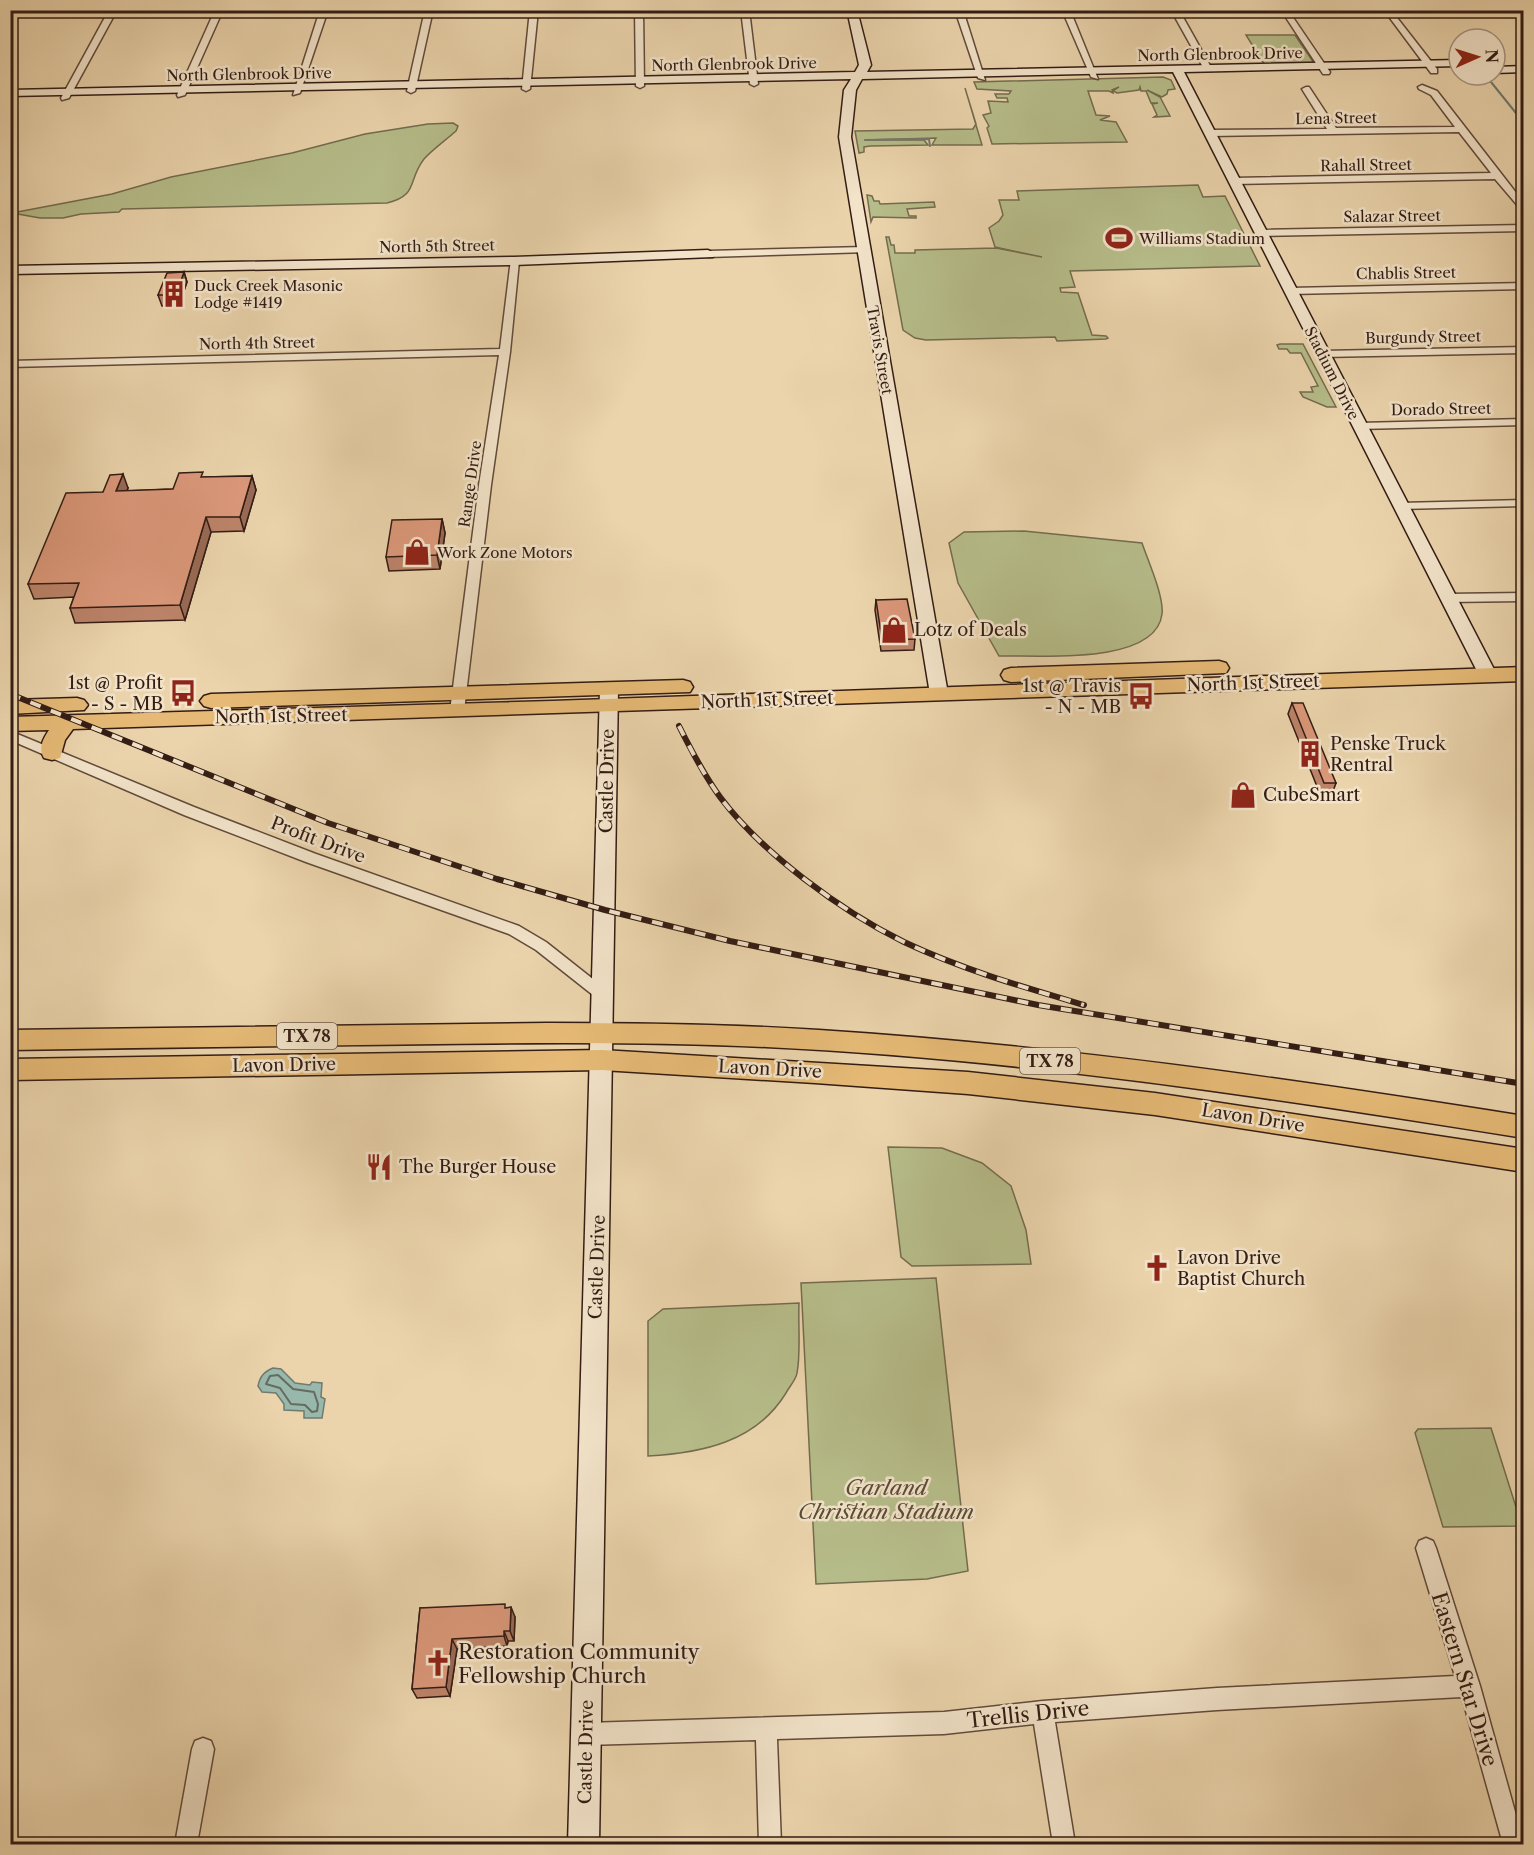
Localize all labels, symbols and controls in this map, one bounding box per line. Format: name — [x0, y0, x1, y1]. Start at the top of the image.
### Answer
north arrow — [1447, 27, 1507, 87]
street label: North Glenbrook Drive — [1137, 43, 1303, 65]
text: N — [1482, 49, 1502, 64]
street label: North Glenbrook Drive — [651, 53, 817, 75]
street label: North Glenbrook Drive — [166, 63, 332, 85]
street label: Lena Street — [1295, 108, 1378, 128]
street label: Rahall Street — [1320, 155, 1413, 175]
street label: Salazar Street — [1343, 206, 1442, 226]
sports icon: Williams Stadium — [1104, 223, 1134, 253]
place label: Williams Stadium — [1138, 229, 1265, 248]
street label: North 5th Street — [379, 235, 496, 257]
street label: Chablis Street — [1356, 263, 1457, 283]
place label: Duck Creek Masonic Lodge #1419 — [194, 276, 343, 312]
building icon: Duck Creek Masonic Lodge #1419 — [159, 279, 189, 309]
street label: Travis Street — [863, 304, 897, 397]
street label: Stadium Drive — [1300, 323, 1364, 423]
street label: Burgundy Street — [1365, 326, 1482, 348]
street label: North 4th Street — [199, 332, 316, 354]
street label: Dorado Street — [1391, 399, 1492, 419]
street label: Range Drive — [455, 439, 485, 529]
shop icon: Work Zone Motors — [402, 537, 432, 567]
place label: Work Zone Motors — [436, 543, 573, 562]
shop icon: Lotz of Deals — [879, 615, 909, 645]
place label: Lotz of Deals — [914, 619, 1027, 641]
street label: North 1st Street — [1186, 670, 1320, 696]
place label: 1st @ Profit - S - MB — [68, 672, 164, 715]
place label: 1st @ Travis - N - MB — [1023, 675, 1121, 718]
bus stop icon: 1st @ Profit - S - MB — [168, 678, 198, 708]
bus stop icon: 1st @ Travis - N - MB — [1126, 681, 1156, 711]
street label: North 1st Street — [700, 687, 834, 713]
street label: North 1st Street — [214, 704, 348, 728]
street label: Castle Drive — [595, 729, 619, 833]
place label: Penske Truck Rentral — [1330, 733, 1447, 776]
building icon: Penske Truck Rentral — [1295, 739, 1325, 769]
shop icon: CubeSmart — [1228, 780, 1258, 810]
place label: CubeSmart — [1263, 784, 1361, 806]
street label: Profit Drive — [268, 812, 368, 868]
road number: TX 78 — [277, 1023, 337, 1049]
road number: TX 78 — [1020, 1048, 1080, 1074]
street label: Lavon Drive — [232, 1053, 336, 1077]
street label: Lavon Drive — [718, 1055, 822, 1083]
street label: Lavon Drive — [1200, 1099, 1306, 1137]
restaurant icon: The Burger House — [364, 1152, 394, 1182]
place label: The Burger House — [399, 1156, 556, 1178]
street label: Castle Drive — [584, 1214, 610, 1320]
place label: Lavon Drive Baptist Church — [1177, 1247, 1305, 1290]
church icon: Lavon Drive Baptist Church — [1142, 1253, 1172, 1283]
park label: Garland Christian Stadium — [798, 1475, 974, 1524]
street label: Eastern Star Drive — [1427, 1589, 1503, 1769]
place label: Restoration Community Fellowship Church — [458, 1639, 700, 1688]
church icon: Restoration Community Fellowship Church — [423, 1648, 453, 1678]
street label: Trellis Drive — [966, 1695, 1090, 1733]
street label: Castle Drive — [574, 1700, 598, 1804]

